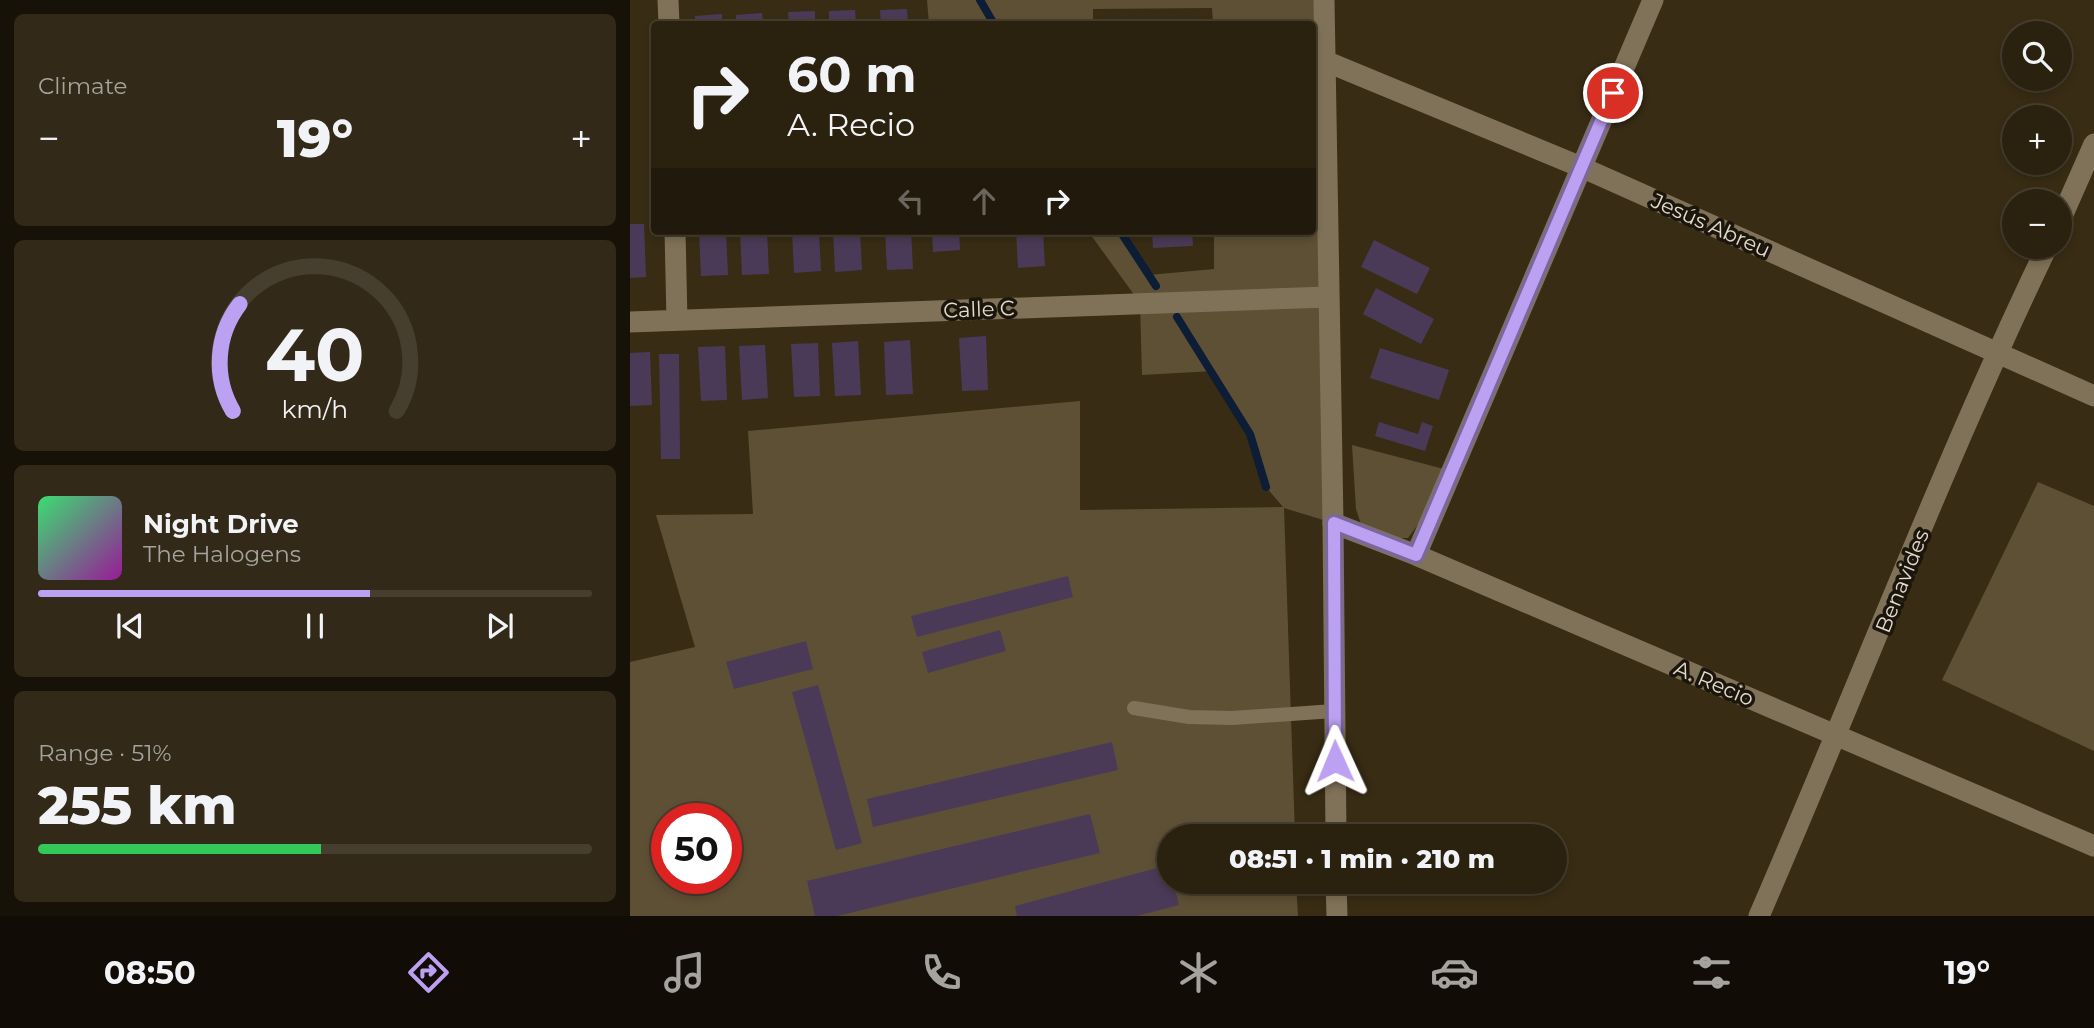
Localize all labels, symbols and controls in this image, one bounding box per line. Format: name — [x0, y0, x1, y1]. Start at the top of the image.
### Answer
map controls — [2002, 21, 2072, 259]
button: search — [2002, 21, 2072, 91]
text: 60 m — [787, 45, 917, 104]
icon: right — [672, 49, 763, 140]
pin — [1583, 63, 1643, 123]
text: Climate — [38, 72, 127, 100]
icon: arrive — [1594, 74, 1632, 112]
text: A. Recio — [787, 105, 915, 144]
button: + — [2002, 105, 2072, 175]
text: 19° — [277, 107, 353, 170]
text: − — [38, 115, 60, 162]
text: + — [570, 115, 592, 162]
icon: left — [892, 182, 930, 220]
icon: ahead — [965, 182, 1003, 220]
icon: right — [1038, 182, 1076, 220]
street label: Jesús Abreu — [1647, 187, 1774, 262]
button: − — [2002, 189, 2072, 259]
street label: Calle C — [943, 295, 1015, 323]
text: 40 — [265, 312, 365, 400]
text: km/h — [282, 394, 348, 424]
text: Night Drive — [143, 508, 299, 540]
street label: Benavides — [1870, 526, 1934, 636]
text: The Halogens — [143, 540, 301, 568]
icon: previous — [111, 607, 149, 645]
icon: pause — [296, 607, 334, 645]
icon: next — [481, 607, 519, 645]
street label: A. Recio — [1670, 655, 1758, 711]
position arrow — [1298, 724, 1372, 798]
text: Range · 51% — [38, 739, 172, 767]
text: 255 km — [38, 774, 237, 837]
speed limit sign: 50 — [651, 803, 742, 894]
text: 08:51 · 1 min · 210 m — [1229, 843, 1495, 875]
icon: directions — [404, 948, 453, 997]
icon: music — [660, 948, 709, 997]
icon: phone — [917, 948, 966, 997]
icon: climate — [1174, 948, 1223, 997]
icon: car — [1430, 948, 1479, 997]
icon: filters — [1687, 948, 1736, 997]
text: 08:50 — [104, 953, 196, 992]
text: 19° — [1944, 953, 1990, 992]

